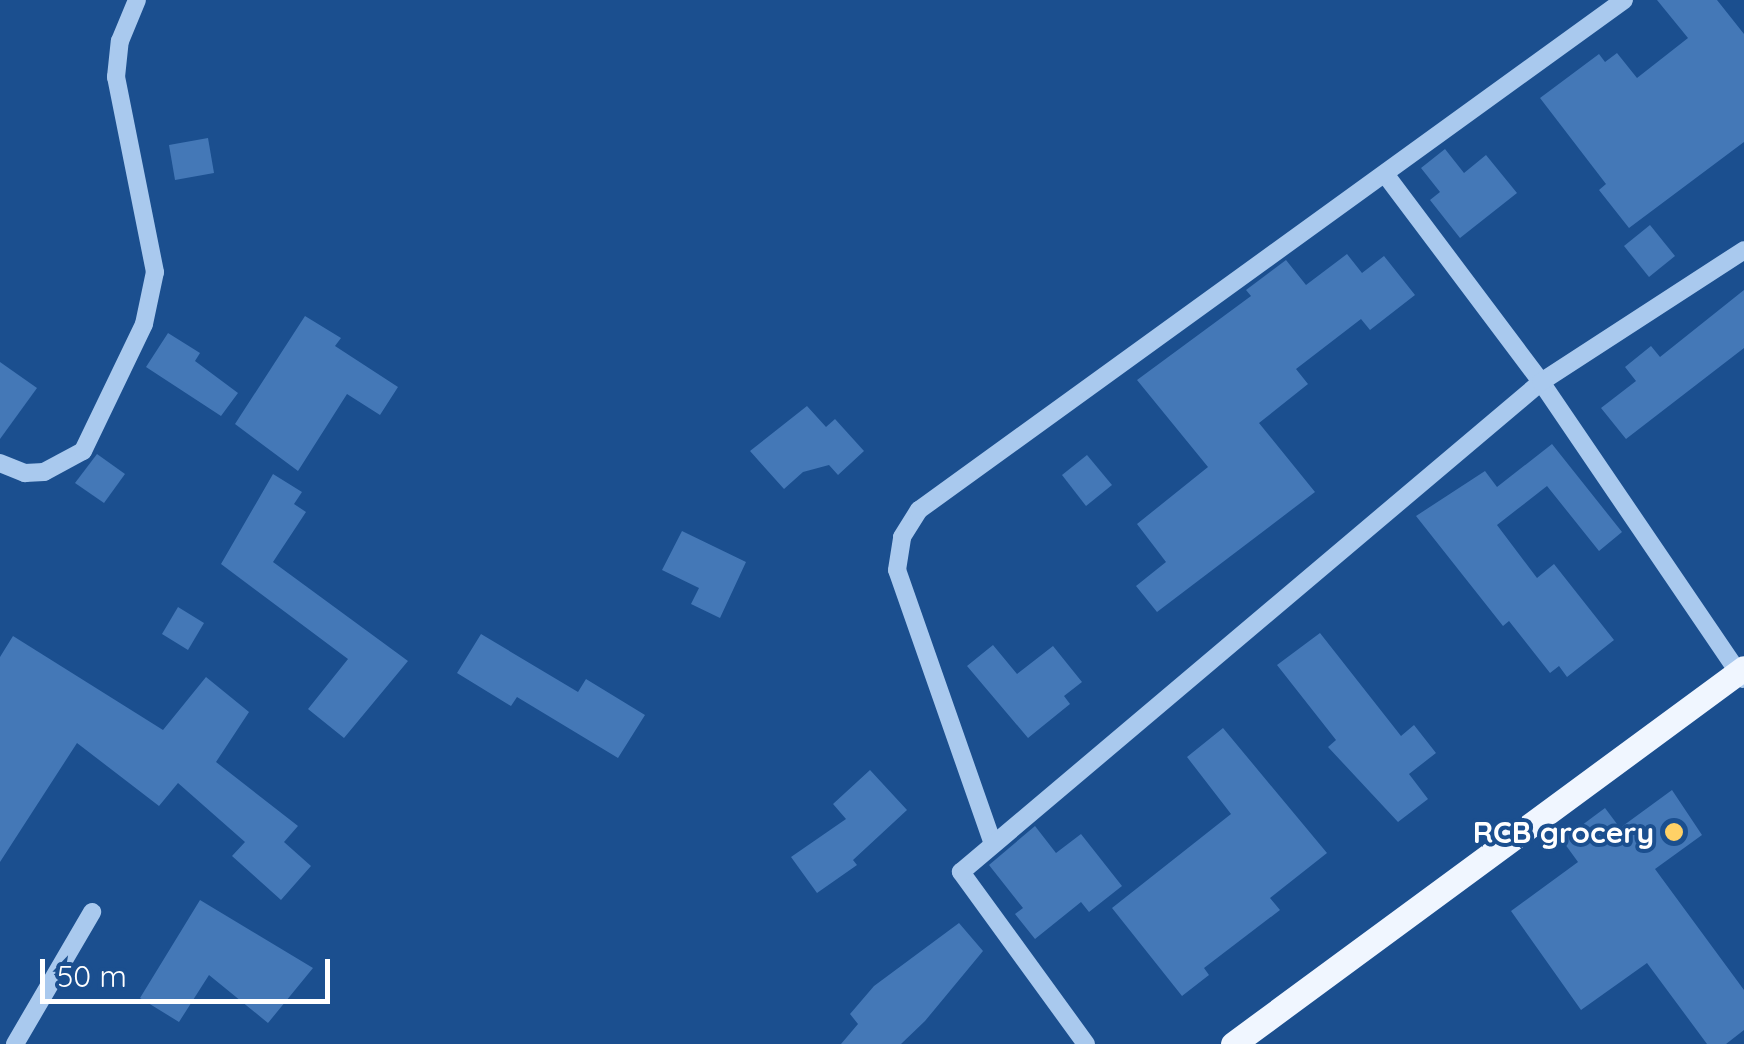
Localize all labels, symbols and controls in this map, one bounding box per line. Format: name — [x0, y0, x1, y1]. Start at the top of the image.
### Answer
place label: RCB grocery — [1473, 814, 1654, 850]
marker: RCB grocery — [1663, 821, 1685, 843]
scale bar — [45, 939, 335, 1001]
text: 50 m — [57, 957, 127, 995]

